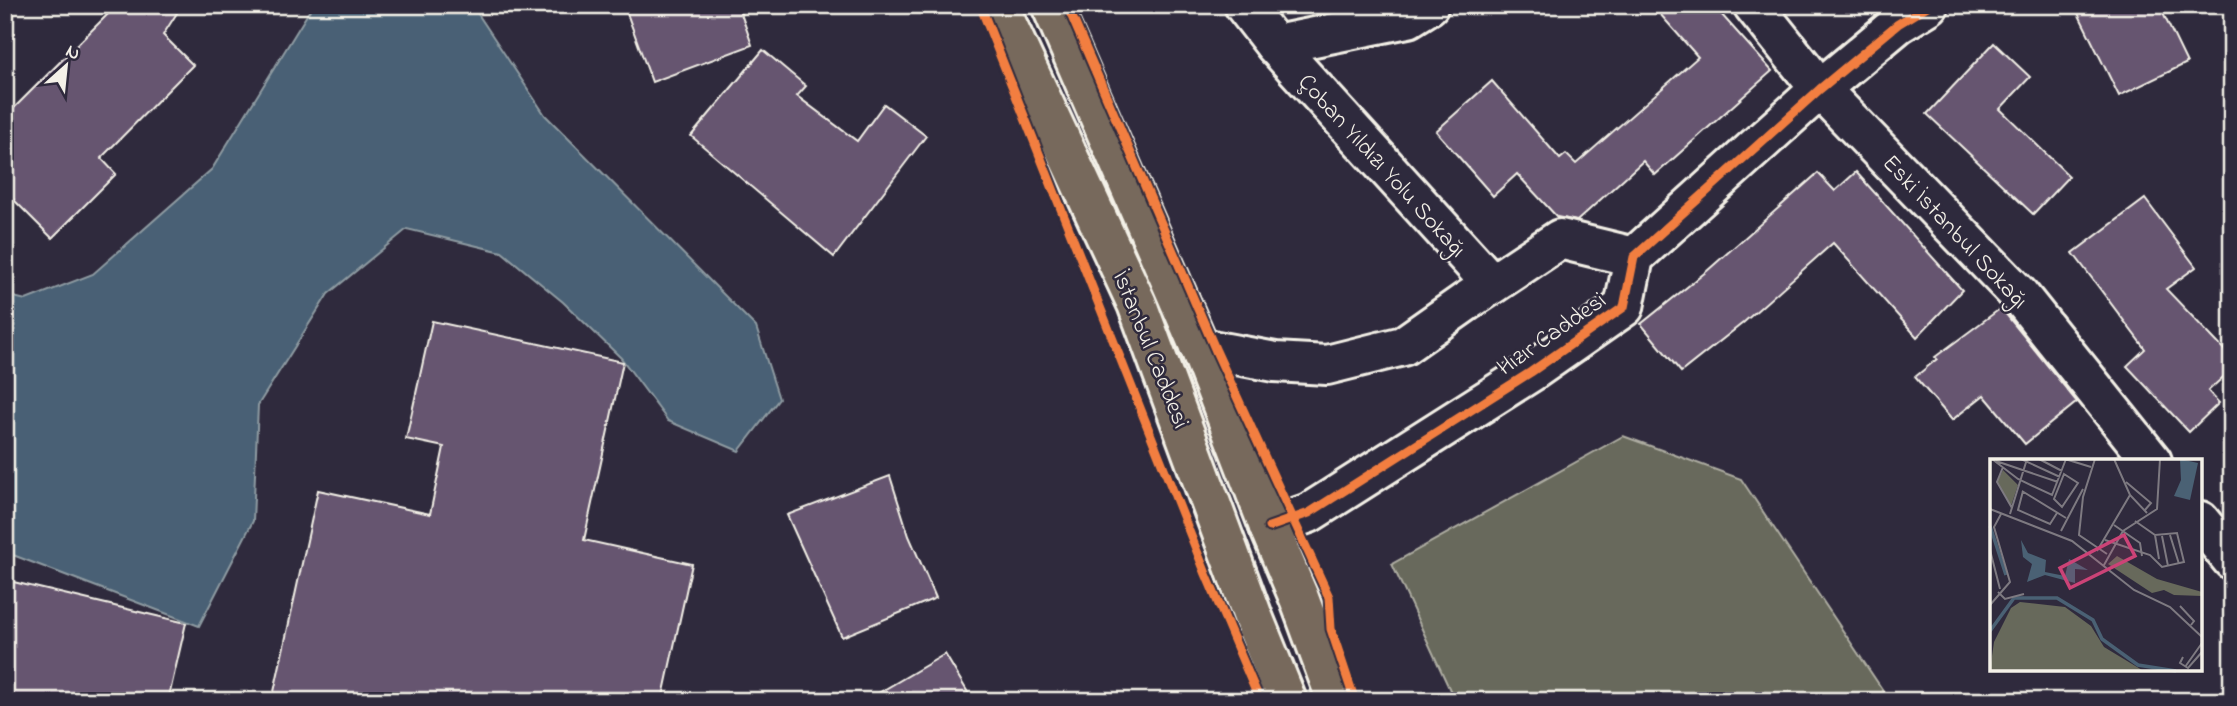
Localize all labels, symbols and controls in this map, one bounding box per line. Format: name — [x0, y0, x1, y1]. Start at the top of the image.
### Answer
north arrow — [32, 32, 102, 102]
text: N — [61, 38, 85, 68]
street label: Çoban Yıldızı Yolu Sokağı — [1289, 67, 1474, 267]
street label: Eski İstanbul Sokağı — [1873, 147, 2035, 318]
street label: İstanbul Caddesi — [1102, 266, 1197, 434]
street label: Hızır Caddesi — [1491, 284, 1614, 386]
inset map — [1990, 459, 2202, 671]

